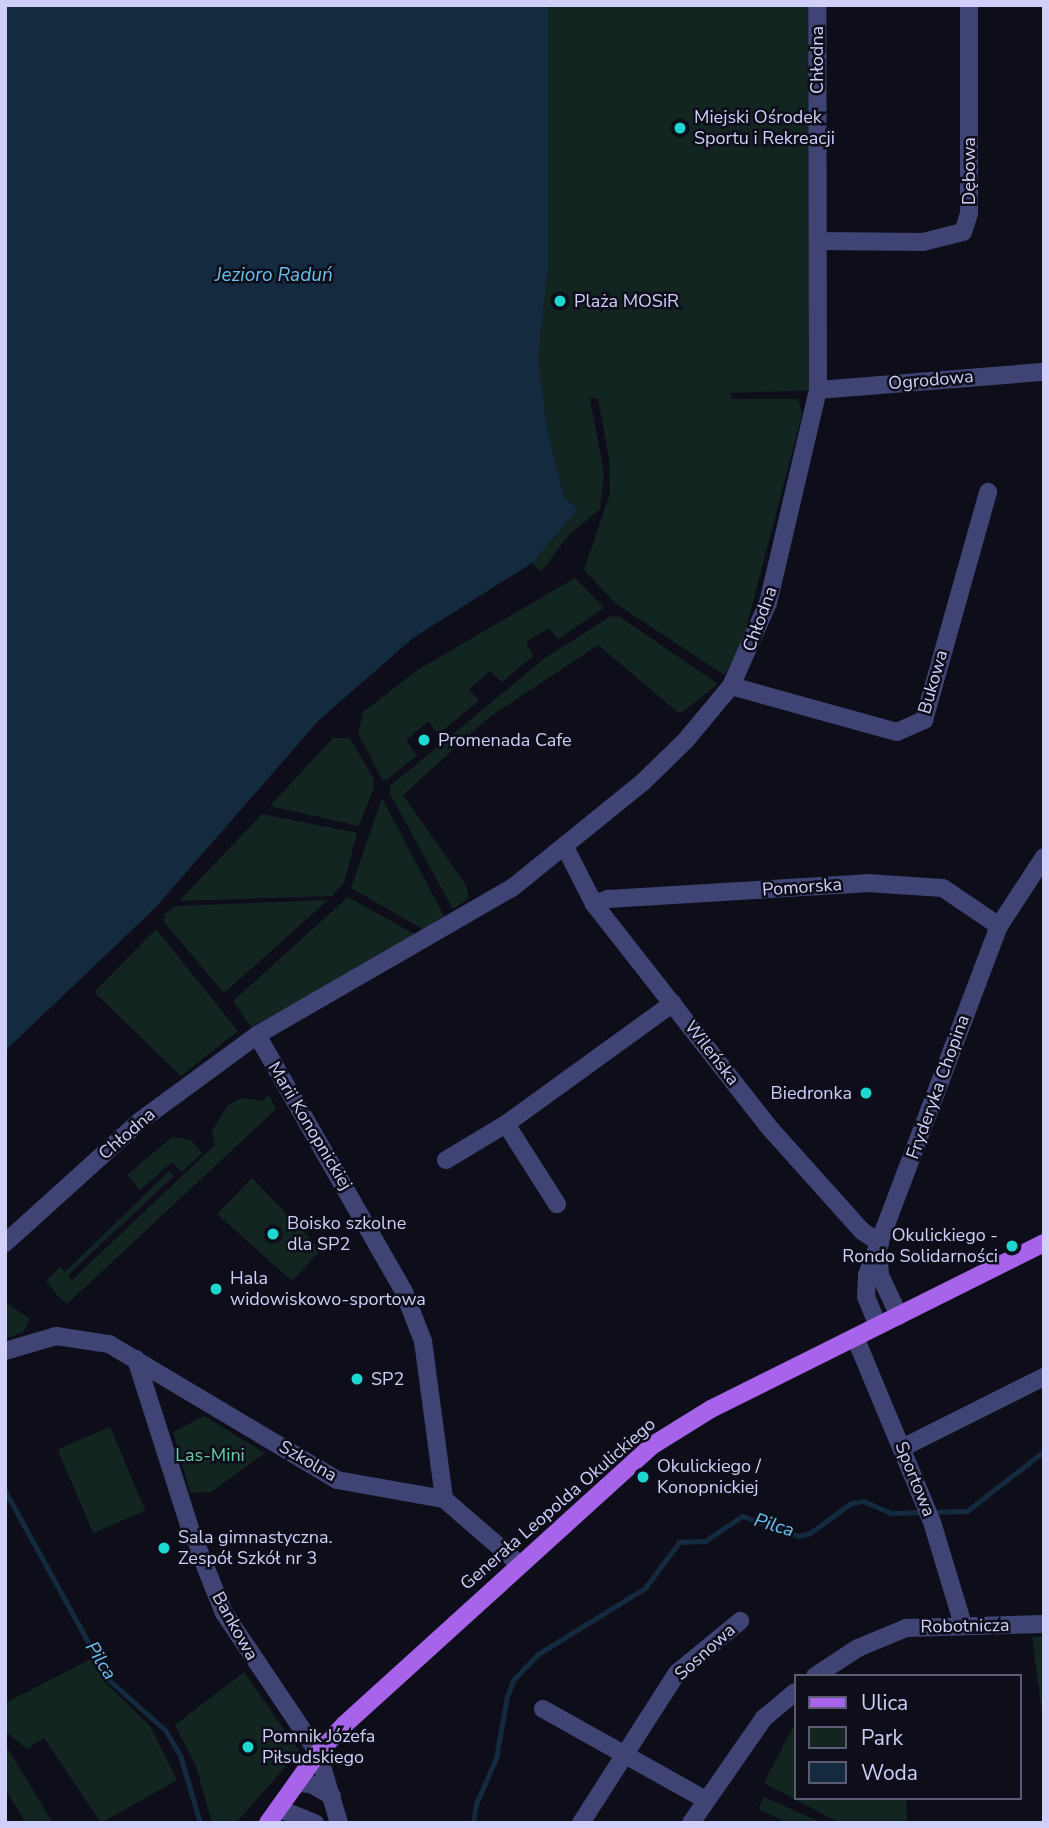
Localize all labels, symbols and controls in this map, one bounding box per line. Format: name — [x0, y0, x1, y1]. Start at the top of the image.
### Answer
street label: Chłodna — [806, 26, 828, 94]
place label: Miejski Ośrodek Sportu i Rekreacji — [694, 107, 835, 150]
marker: Miejski Ośrodek Sportu i Rekreacji — [672, 120, 688, 136]
street label: Dębowa — [958, 137, 980, 205]
water label: Jezioro Raduń — [215, 265, 333, 287]
place label: Plaża MOSiR — [574, 290, 679, 312]
marker: Plaża MOSiR — [552, 293, 568, 309]
street label: Ogrodowa — [887, 366, 975, 394]
street label: Chłodna — [738, 583, 782, 655]
street label: Bukowa — [914, 648, 952, 716]
place label: Promenada Cafe — [438, 729, 572, 751]
marker: Promenada Cafe — [416, 732, 432, 748]
street label: Pomorska — [761, 873, 843, 901]
street label: Fryderyka Chopina — [902, 1012, 974, 1162]
street label: Wileńska — [680, 1016, 744, 1090]
street label: Marii Konopnickiej — [263, 1058, 357, 1194]
place label: Biedronka — [771, 1082, 852, 1104]
marker: Biedronka — [858, 1085, 874, 1101]
street label: Chłodna — [94, 1104, 160, 1164]
place label: Boisko szkolne dla SP2 — [287, 1213, 406, 1256]
place label: Okulickiego - Rondo Solidarności — [842, 1225, 998, 1268]
marker: Boisko szkolne dla SP2 — [265, 1226, 281, 1242]
marker: Okulickiego - Rondo Solidarności — [1004, 1238, 1020, 1254]
place label: Hala widowiskowo-sportowa — [230, 1268, 426, 1310]
marker: Hala widowiskowo-sportowa — [208, 1281, 224, 1297]
place label: SP2 — [371, 1368, 404, 1390]
marker: SP2 — [349, 1371, 365, 1387]
street label: Generała Leopolda Okulickiego — [456, 1413, 660, 1595]
street label: Szkolna — [275, 1436, 341, 1486]
street label: Sportowa — [890, 1438, 940, 1520]
park label: Las-Mini — [175, 1444, 245, 1466]
place label: Okulickiego / Konopnickiej — [657, 1456, 761, 1498]
marker: Okulickiego / Konopnickiej — [635, 1469, 651, 1485]
water label: Pilca — [751, 1509, 797, 1543]
place label: Sala gimnastyczna. Zespół Szkół nr 3 — [178, 1527, 333, 1570]
marker: Sala gimnastyczna. Zespół Szkół nr 3 — [156, 1540, 172, 1556]
street label: Bankowa — [207, 1588, 263, 1664]
street label: Robotnicza — [920, 1614, 1010, 1638]
street label: Sosnowa — [670, 1619, 740, 1685]
water label: Pilca — [80, 1638, 120, 1684]
legend — [794, 1674, 1021, 1800]
text: Ulica — [861, 1689, 908, 1717]
text: Park — [861, 1724, 903, 1752]
place label: Pomnik Józefa Piłsudskiego — [262, 1726, 375, 1768]
marker: Pomnik Józefa Piłsudskiego — [240, 1739, 256, 1755]
text: Woda — [861, 1759, 918, 1787]

